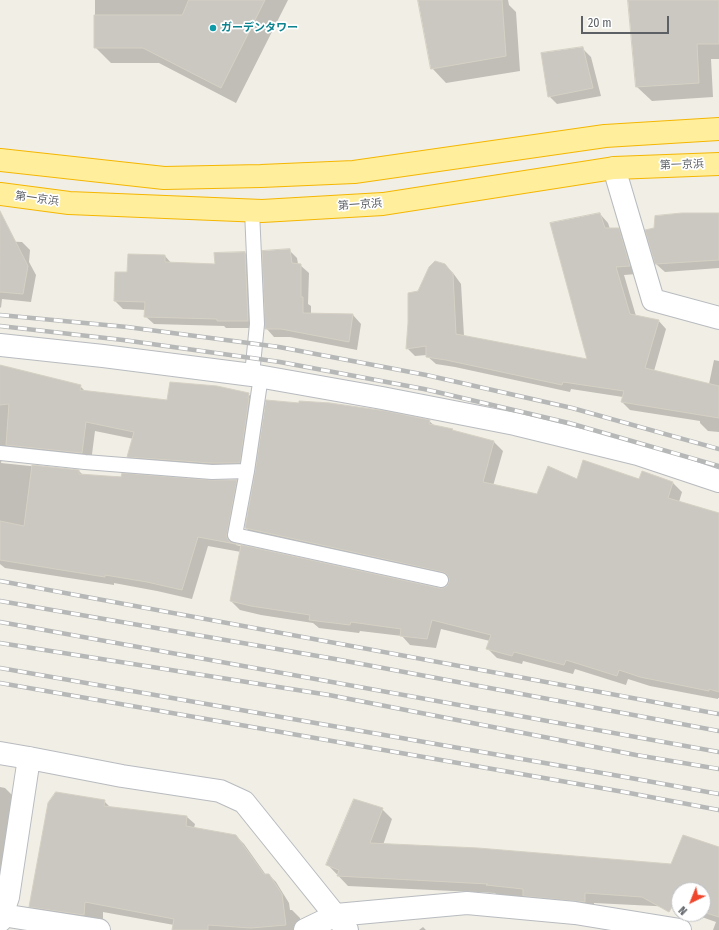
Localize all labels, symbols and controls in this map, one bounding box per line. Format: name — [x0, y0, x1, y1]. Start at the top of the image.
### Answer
scale bar — [583, 8, 671, 34]
text: 20 m — [588, 16, 612, 30]
place label: ガーデンタワー — [221, 21, 298, 35]
marker: ガーデンタワー — [208, 23, 218, 33]
street label: 第一京浜 — [660, 158, 704, 172]
street label: 第一京浜 — [14, 189, 60, 209]
street label: 第一京浜 — [338, 197, 382, 213]
north arrow — [671, 882, 711, 922]
text: N — [676, 903, 690, 917]

